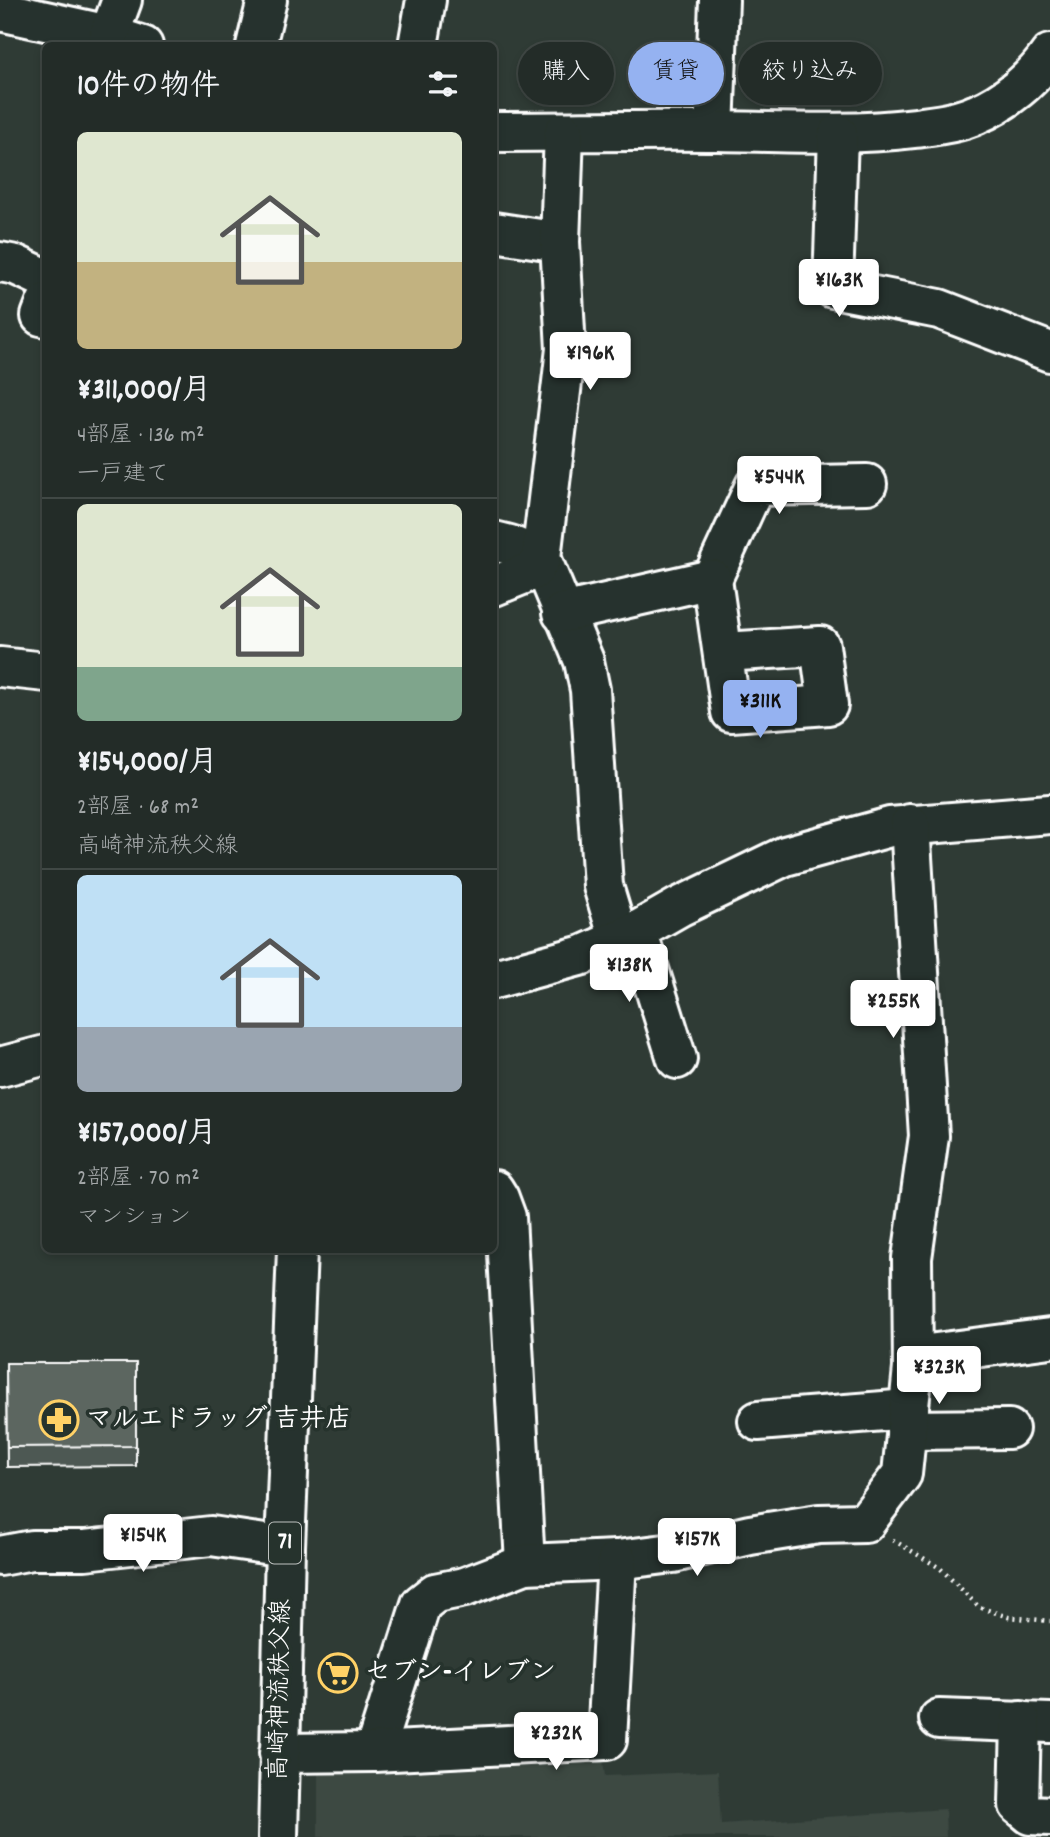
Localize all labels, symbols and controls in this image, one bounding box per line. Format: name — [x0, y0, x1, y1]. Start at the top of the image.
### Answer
chip: 購入 — [518, 42, 614, 105]
chip: 賃貸 — [628, 42, 724, 105]
chip: 絞り込み — [738, 42, 882, 105]
icon: filters — [424, 65, 462, 103]
text: 10件の物件 — [77, 67, 220, 110]
icon: home — [207, 177, 333, 303]
pin: ¥163K — [790, 260, 888, 319]
text: ¥163K — [815, 265, 863, 298]
pin: ¥196K — [541, 332, 639, 392]
text: ¥196K — [566, 338, 614, 371]
text: ¥311,000/月 — [77, 371, 211, 414]
text: 4部屋 · 136 m² — [77, 420, 204, 453]
pin: ¥544K — [730, 456, 828, 516]
text: 一戸建て — [77, 459, 169, 492]
text: ¥544K — [753, 462, 805, 495]
icon: home — [207, 549, 333, 675]
pin: ¥311K — [711, 680, 809, 740]
text: ¥311K — [739, 686, 781, 719]
text: ¥154,000/月 — [77, 743, 218, 786]
text: 2部屋 · 68 m² — [77, 792, 199, 825]
text: 高崎神流秩父線 — [77, 831, 238, 864]
icon: home — [207, 920, 333, 1046]
pin: ¥138K — [580, 944, 678, 1004]
text: ¥138K — [606, 950, 652, 983]
pin: ¥255K — [844, 981, 942, 1040]
text: ¥255K — [866, 986, 920, 1019]
text: ¥157,000/月 — [77, 1114, 217, 1157]
text: 2部屋 · 70 m² — [77, 1163, 200, 1196]
text: マンション — [77, 1202, 191, 1235]
pin: ¥323K — [890, 1346, 988, 1406]
text: ¥323K — [913, 1352, 965, 1385]
pharmacy icon: マルエドラッグ 吉井店 — [38, 1399, 80, 1441]
place label: マルエドラッグ 吉井店 — [86, 1402, 351, 1439]
pin: ¥154K — [94, 1514, 192, 1574]
pin: ¥157K — [648, 1518, 746, 1578]
text: ¥154K — [120, 1520, 167, 1553]
road number: 71 — [269, 1522, 301, 1563]
text: ¥157K — [674, 1524, 720, 1557]
street label: 高崎神流秩父線 — [261, 1599, 301, 1781]
supermarket icon: セブン-イレブン — [317, 1652, 359, 1694]
place label: セブン-イレブン — [365, 1655, 556, 1692]
pin: ¥232K — [507, 1712, 605, 1772]
text: ¥232K — [530, 1718, 582, 1751]

